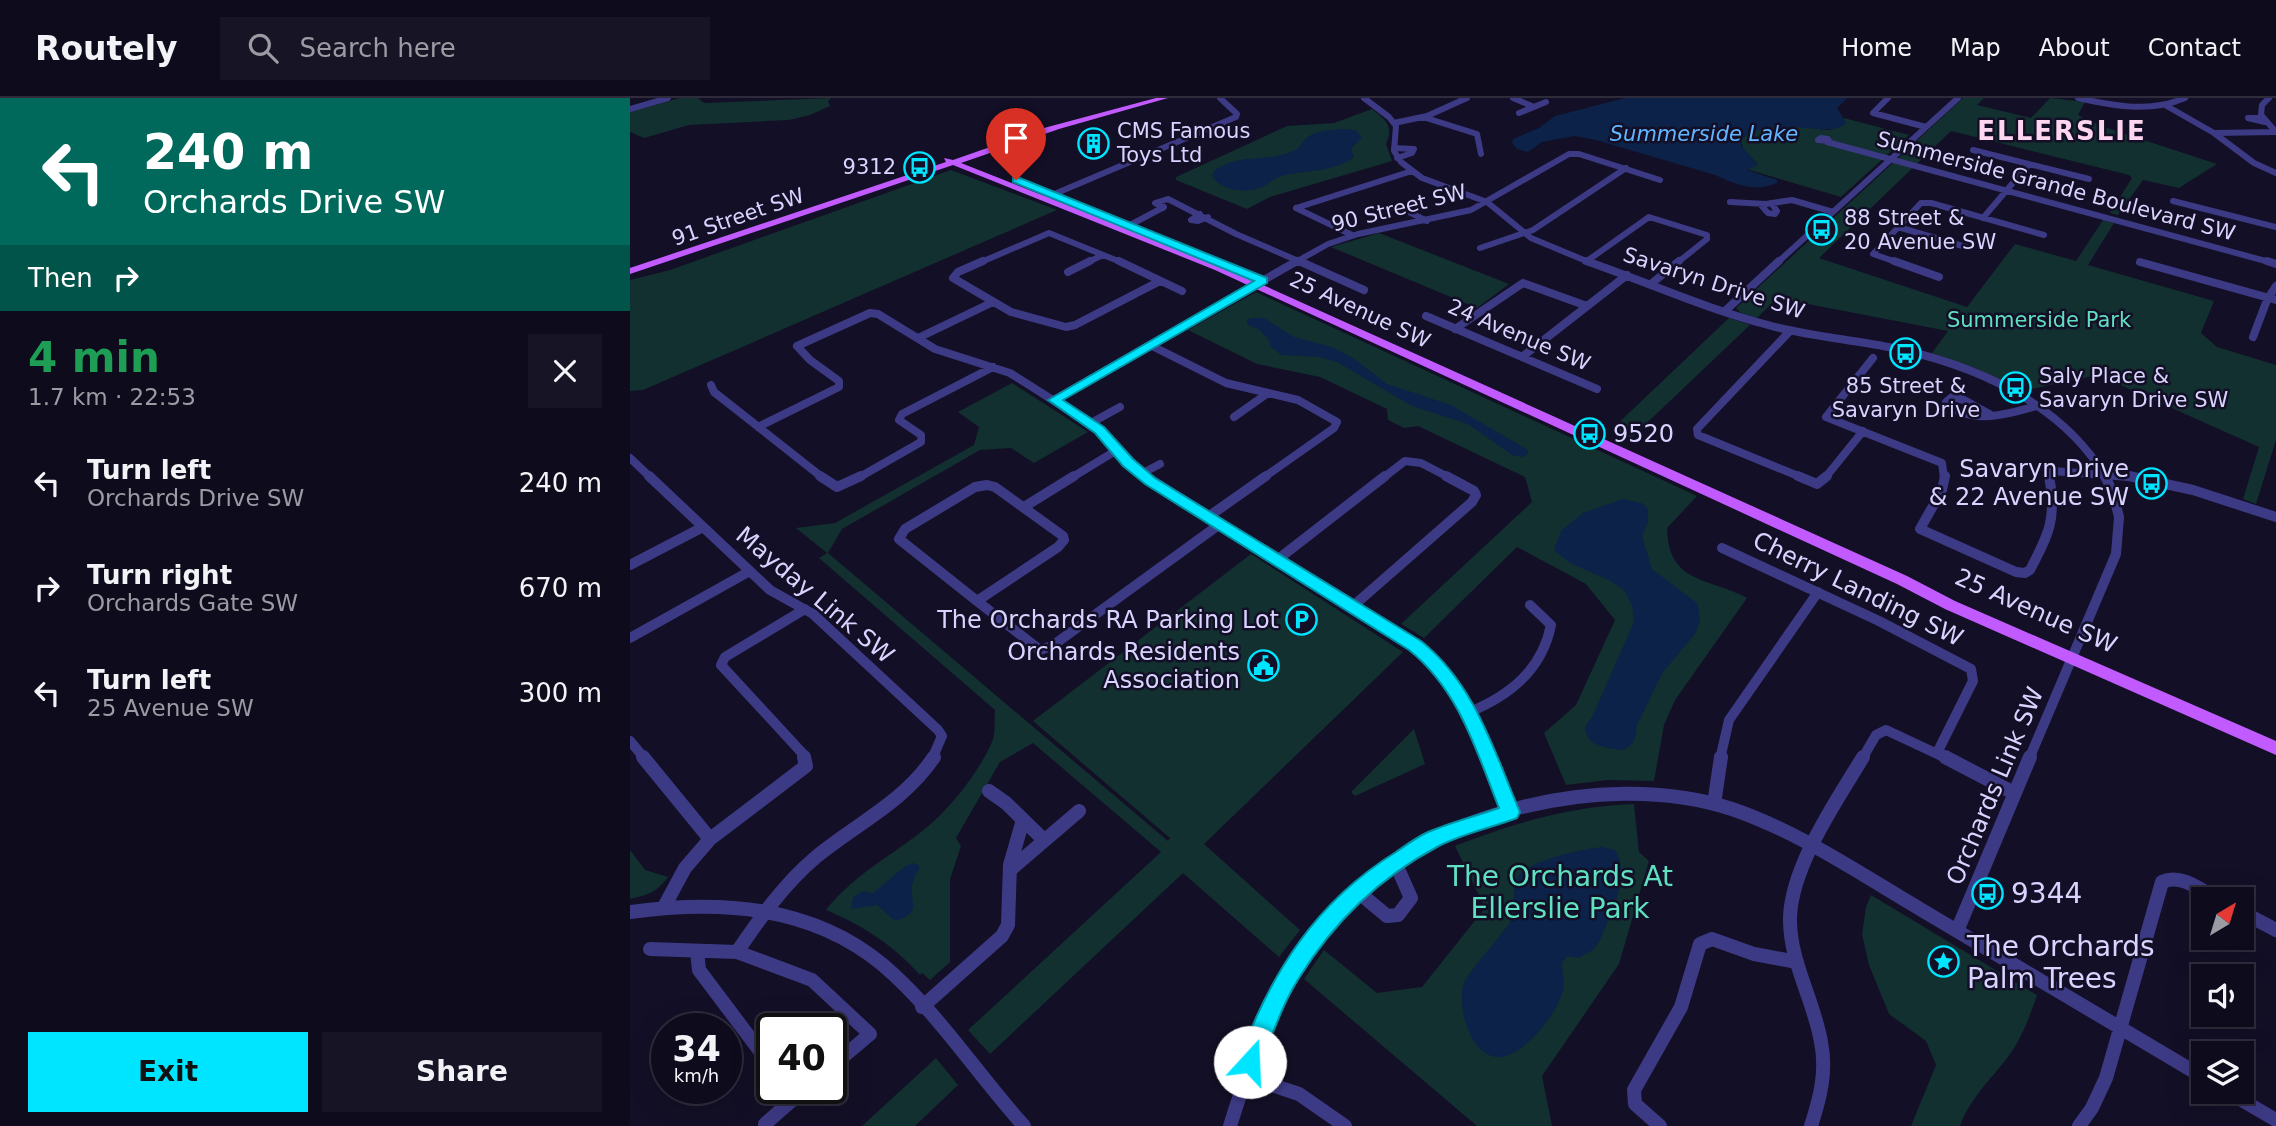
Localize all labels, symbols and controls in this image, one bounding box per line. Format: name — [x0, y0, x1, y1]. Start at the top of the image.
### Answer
search box — [220, 17, 710, 80]
text: Routely — [35, 29, 178, 68]
icon: search — [244, 29, 282, 67]
text: Search here — [300, 33, 456, 63]
text: Home — [1841, 34, 1912, 62]
text: Map — [1950, 34, 2001, 62]
text: About — [2039, 34, 2110, 62]
text: Contact — [2148, 34, 2241, 62]
pin — [986, 108, 1046, 180]
district label: ELLERSLIE — [1977, 116, 2147, 146]
icon: arrive — [997, 119, 1035, 157]
place label: CMS Famous Toys Ltd — [1116, 119, 1250, 167]
water label: Summerside Lake — [1610, 122, 1798, 146]
text: 240 m — [143, 124, 313, 181]
icon: left — [28, 126, 119, 217]
building icon: CMS Famous Toys Ltd — [1077, 126, 1111, 160]
street label: Summerside Grande Boulevard SW — [1874, 127, 2238, 246]
bus stop icon: 9312 — [902, 150, 936, 184]
place label: 9312 — [843, 155, 896, 179]
street label: 90 Street SW — [1329, 180, 1469, 236]
text: Orchards Drive SW — [143, 183, 445, 221]
street label: 91 Street SW — [669, 183, 807, 251]
place label: 88 Street & 20 Avenue SW — [1844, 206, 1996, 254]
bus stop icon: 88 Street & 20 Avenue SW — [1804, 213, 1838, 247]
street label: Savaryn Drive SW — [1620, 242, 1808, 324]
icon: right — [107, 259, 145, 297]
text: Then — [28, 263, 93, 293]
street label: 25 Avenue SW — [1286, 267, 1434, 353]
street label: 24 Avenue SW — [1444, 294, 1594, 376]
park label: Summerside Park — [1947, 308, 2132, 332]
text: 4 min — [28, 333, 160, 382]
button: close — [528, 334, 602, 408]
bus stop icon: 85 Street & Savaryn Drive — [1889, 337, 1923, 371]
place label: Saly Place & Savaryn Drive SW — [2039, 364, 2229, 412]
bus stop icon: Saly Place & Savaryn Drive SW — [1999, 371, 2033, 405]
place label: 85 Street & Savaryn Drive — [1832, 374, 1980, 422]
text: 1.7 km · 22:53 — [28, 384, 196, 410]
bus stop icon: 9520 — [1573, 417, 1607, 451]
place label: 9520 — [1613, 420, 1674, 448]
text: Turn left — [87, 455, 211, 485]
place label: Savaryn Drive & 22 Avenue SW — [1929, 455, 2129, 511]
icon: left — [28, 464, 66, 502]
bus stop icon: Savaryn Drive & 22 Avenue SW — [2135, 466, 2169, 500]
text: 240 m — [519, 468, 602, 498]
text: Orchards Drive SW — [87, 485, 304, 511]
street label: Mayday Link SW — [730, 521, 900, 669]
street label: Cherry Landing SW — [1748, 526, 1968, 652]
text: Turn right — [87, 560, 232, 590]
street label: 25 Avenue SW — [1951, 563, 2121, 659]
icon: right — [28, 569, 66, 607]
text: 670 m — [519, 573, 602, 603]
text: Orchards Gate SW — [87, 590, 298, 616]
parking icon: The Orchards RA Parking Lot — [1285, 603, 1319, 637]
place label: The Orchards RA Parking Lot — [936, 606, 1279, 634]
place label: Orchards Residents Association — [1007, 638, 1240, 694]
public building icon: Orchards Residents Association — [1246, 649, 1280, 683]
text: Turn left — [87, 665, 211, 695]
icon: left — [28, 674, 66, 712]
text: 300 m — [519, 678, 602, 708]
street label: Orchards Link SW — [1941, 683, 2049, 889]
text: 25 Avenue SW — [87, 695, 254, 721]
park label: The Orchards At Ellerslie Park — [1446, 860, 1673, 925]
bus stop icon: 9344 — [1971, 876, 2005, 910]
place label: 9344 — [2011, 877, 2082, 910]
north arrow — [2191, 887, 2254, 950]
map controls — [2191, 887, 2254, 1104]
place label: The Orchards Palm Trees — [1966, 930, 2155, 995]
place icon: The Orchards Palm Trees — [1927, 945, 1961, 979]
button: sound — [2191, 964, 2254, 1027]
speed limit sign: 40 — [756, 1013, 847, 1104]
position arrow — [1213, 1025, 1287, 1099]
text: 34 — [672, 1029, 721, 1069]
button: Exit — [28, 1032, 308, 1112]
button: Share — [322, 1032, 602, 1112]
button: layers — [2191, 1041, 2254, 1104]
text: km/h — [674, 1065, 719, 1086]

